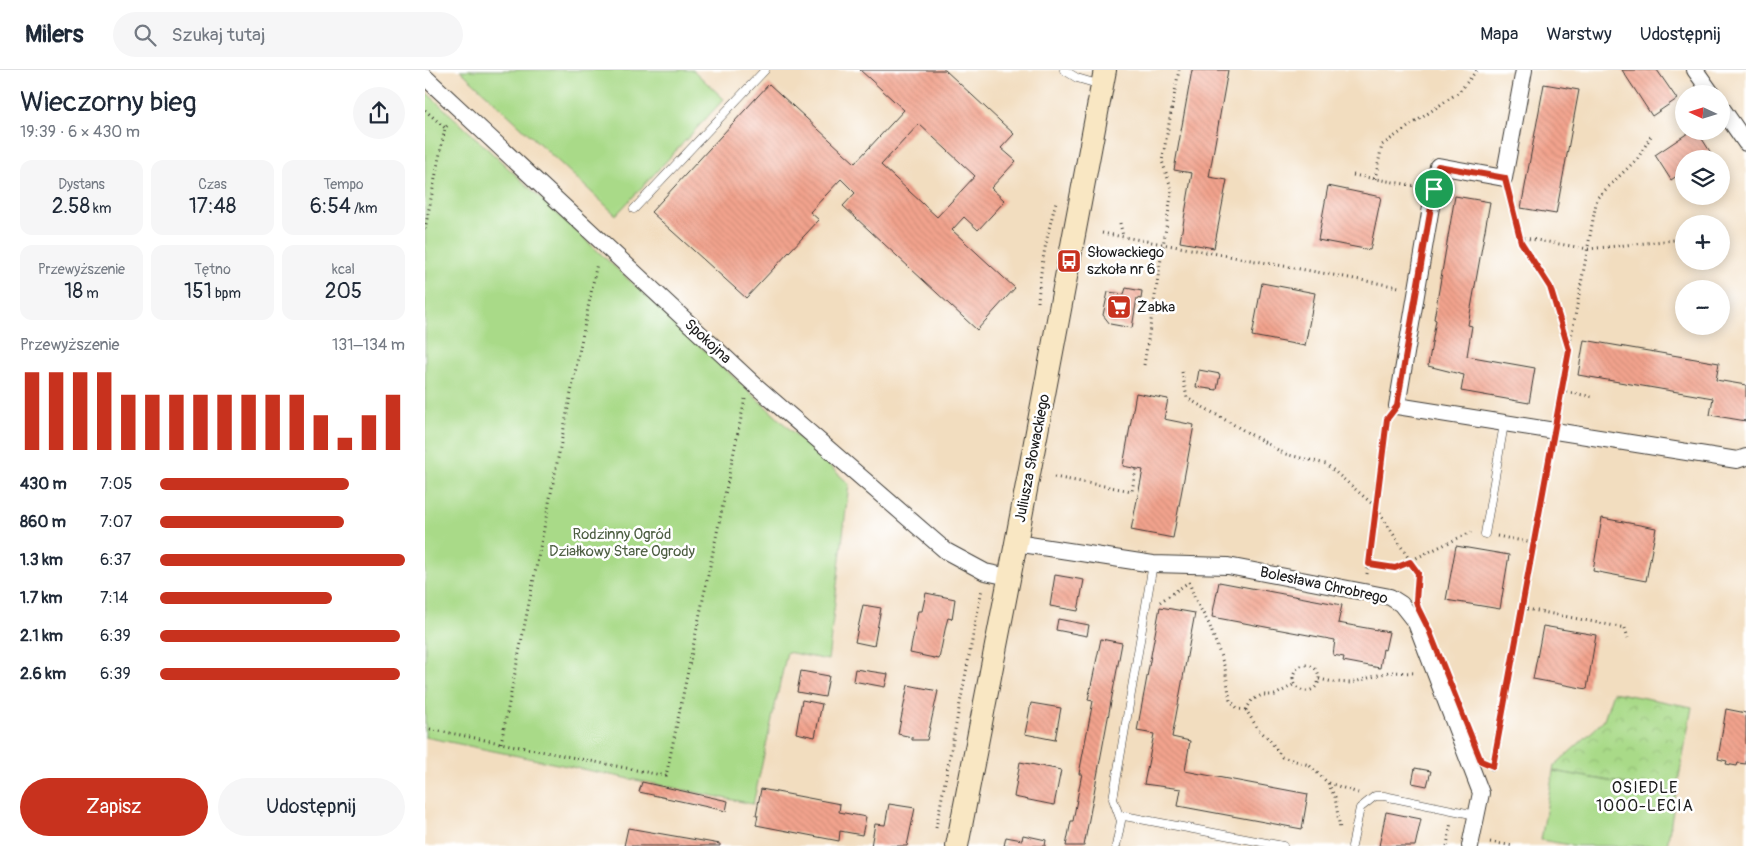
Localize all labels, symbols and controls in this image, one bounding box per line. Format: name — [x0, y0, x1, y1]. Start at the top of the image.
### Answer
search box — [113, 12, 463, 57]
text: Milers — [25, 20, 83, 49]
icon: search — [131, 21, 159, 49]
text: Szukaj tutaj — [171, 23, 265, 47]
text: Mapa — [1480, 23, 1518, 46]
text: Warstwy — [1546, 23, 1612, 46]
text: Udostępnij — [1640, 23, 1721, 46]
text: Wieczorny bieg — [20, 85, 197, 120]
north arrow — [1675, 85, 1730, 140]
map controls — [1675, 85, 1730, 335]
button: share — [353, 87, 405, 139]
text: 19:39 · 6 × 430 m — [20, 122, 140, 142]
button: layers — [1675, 150, 1730, 205]
pin — [1413, 168, 1455, 210]
icon: arrive — [1420, 175, 1448, 203]
text: Dystans — [58, 176, 105, 193]
text: Czas — [198, 176, 227, 193]
text: Tempo — [323, 176, 364, 193]
text: 2.58 — [52, 193, 90, 220]
text: 17:48 — [189, 193, 236, 220]
text: 6:54 — [310, 193, 351, 220]
text: km — [90, 200, 111, 217]
text: /km — [351, 200, 377, 217]
button: + — [1675, 215, 1730, 270]
place label: Słowackiego szkoła nr 6 — [1087, 243, 1164, 279]
bus stop icon: Słowackiego szkoła nr 6 — [1056, 248, 1082, 274]
text: Przewyższenie — [38, 261, 125, 278]
text: Tętno — [194, 261, 231, 278]
text: kcal — [332, 261, 355, 278]
text: 18 — [64, 278, 83, 305]
text: 151 — [184, 278, 212, 305]
text: 205 — [325, 278, 362, 305]
button: − — [1675, 280, 1730, 335]
text: m — [83, 285, 99, 302]
text: bpm — [212, 285, 241, 302]
supermarket icon: Żabka — [1106, 294, 1132, 320]
place label: Żabka — [1137, 298, 1175, 317]
street label: Spokojna — [680, 315, 735, 368]
text: Przewyższenie — [20, 335, 119, 355]
text: 131–134 m — [332, 335, 405, 355]
street label: Juliusza Słowackiego — [1011, 392, 1054, 524]
text: 430 m — [20, 474, 67, 494]
text: 7:05 — [100, 474, 132, 494]
text: 860 m — [20, 512, 66, 532]
text: 7:07 — [100, 512, 132, 532]
park label: Rodzinny Ogród Działkowy Stare Ogrody — [549, 525, 696, 561]
text: 1.3 km — [20, 550, 63, 570]
text: 6:37 — [100, 550, 131, 570]
street label: Bolesława Chrobrego — [1258, 563, 1389, 608]
text: 1.7 km — [20, 588, 63, 608]
text: 7:14 — [100, 588, 128, 608]
text: 2.1 km — [20, 626, 63, 646]
text: 6:39 — [100, 626, 131, 646]
text: 2.6 km — [20, 664, 66, 684]
text: 6:39 — [100, 664, 131, 684]
button: Zapisz — [20, 778, 208, 836]
button: Udostępnij — [218, 778, 405, 836]
district label: OSIEDLE 1000-LECIA — [1596, 778, 1694, 816]

